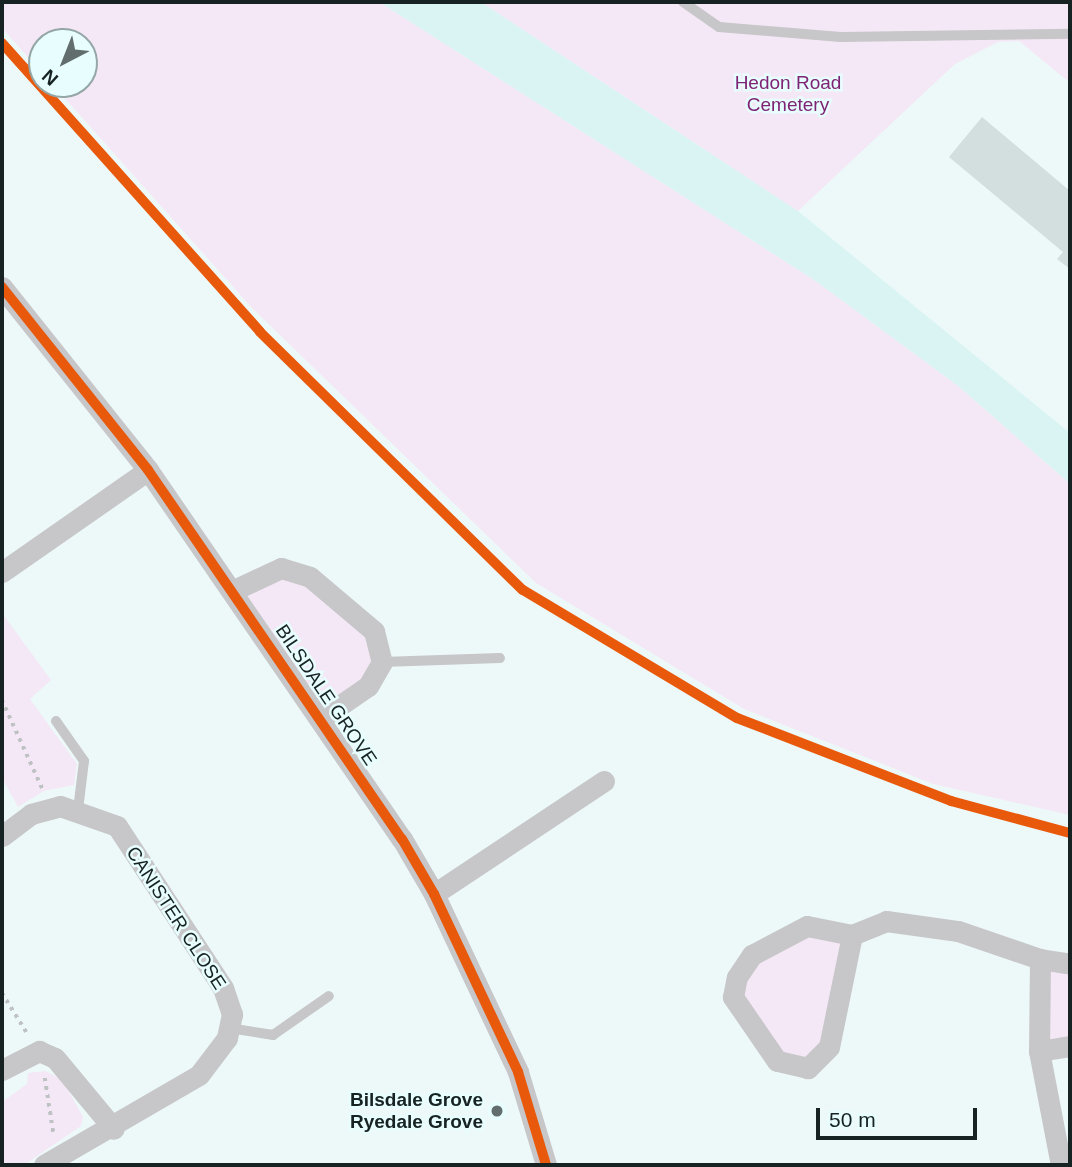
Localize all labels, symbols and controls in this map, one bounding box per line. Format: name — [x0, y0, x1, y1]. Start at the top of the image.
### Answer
north arrow — [28, 28, 98, 98]
text: N — [38, 65, 62, 90]
park label: Hedon Road Cemetery — [735, 72, 841, 116]
street label: BILSDALE GROVE — [270, 620, 382, 770]
street label: CANISTER CLOSE — [121, 842, 231, 994]
place label: Bilsdale Grove Ryedale Grove — [350, 1089, 483, 1133]
scale bar — [820, 1094, 981, 1138]
marker: Bilsdale Grove Ryedale Grove — [489, 1103, 505, 1119]
text: 50 m — [829, 1108, 876, 1131]

